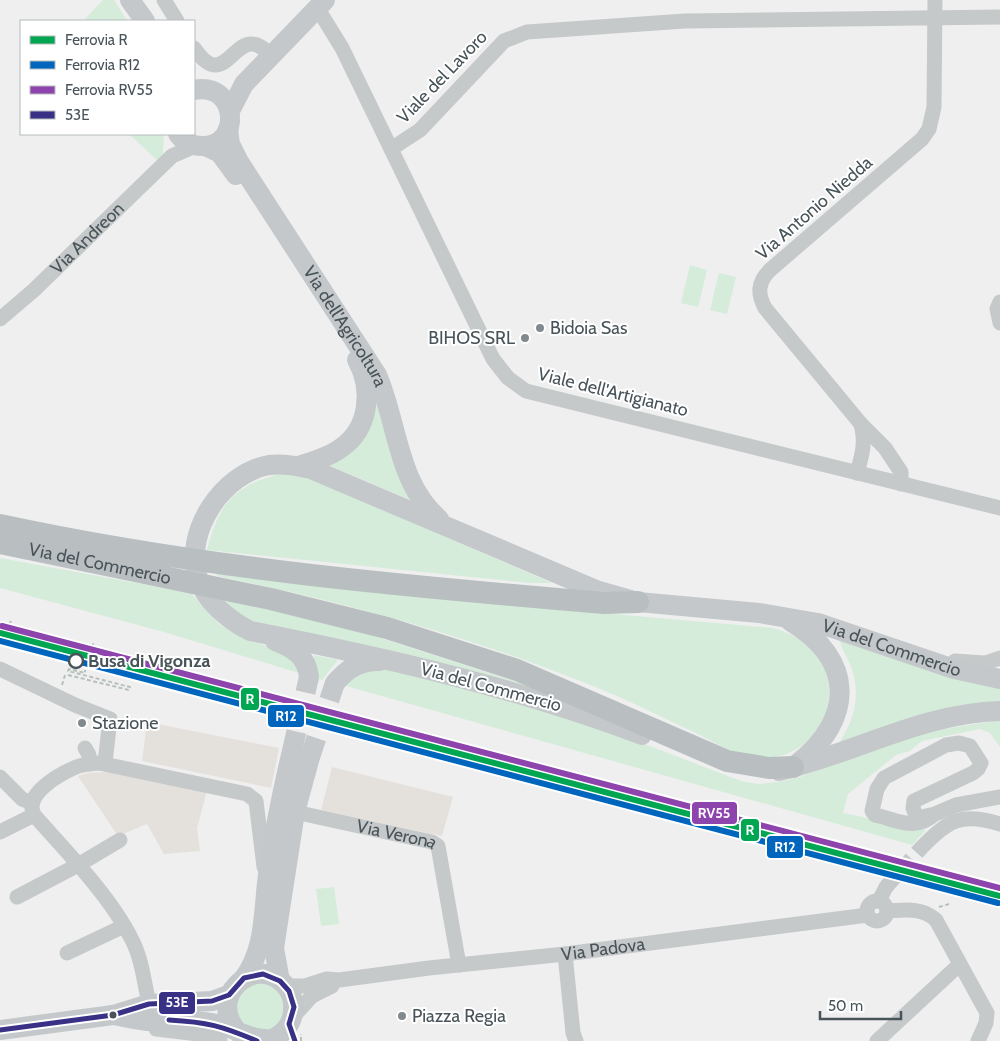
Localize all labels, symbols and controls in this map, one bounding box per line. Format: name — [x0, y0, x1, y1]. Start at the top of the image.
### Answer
legend — [20, 20, 195, 135]
street label: Viale del Lavoro — [392, 26, 492, 128]
text: Ferrovia R — [65, 31, 127, 49]
text: Ferrovia R12 — [65, 56, 140, 74]
text: Ferrovia RV55 — [65, 81, 153, 99]
text: 53E — [65, 106, 90, 124]
street label: Via Antonio Niedda — [751, 151, 877, 265]
street label: Via Andreon — [46, 198, 129, 279]
street label: Via dell'Agricoltura — [298, 262, 392, 390]
place label: Bidoia Sas — [550, 317, 627, 339]
marker: Bidoia Sas — [534, 322, 546, 334]
place label: BIHOS SRL — [428, 327, 515, 349]
marker: BIHOS SRL — [519, 332, 531, 344]
street label: Viale dell'Artigianato — [535, 363, 691, 421]
street label: Via del Commercio — [27, 538, 173, 589]
street label: Via del Commercio — [820, 614, 963, 681]
place label: Busa di Vigonza — [88, 650, 210, 672]
marker: Busa di Vigonza — [68, 653, 84, 669]
street label: Via del Commercio — [418, 658, 564, 716]
line badge: R — [240, 687, 260, 711]
text: R — [246, 690, 255, 708]
line badge: R12 — [267, 704, 305, 728]
text: R12 — [275, 707, 297, 725]
place label: Stazione — [92, 712, 158, 734]
marker: Stazione — [76, 717, 88, 729]
line badge: RV55 — [691, 801, 738, 825]
text: RV55 — [698, 804, 730, 822]
street label: Via Verona — [354, 815, 442, 854]
line badge: R — [740, 818, 760, 842]
text: R — [746, 821, 755, 839]
line badge: R12 — [766, 835, 804, 859]
text: R12 — [774, 838, 796, 856]
street label: Via Padova — [560, 933, 647, 965]
scale bar — [820, 988, 901, 1020]
line badge: 53E — [158, 991, 196, 1015]
text: 53E — [165, 993, 189, 1011]
text: 50 m — [828, 997, 863, 1015]
place label: Piazza Regia — [412, 1005, 506, 1027]
unlabelled marker — [108, 1010, 118, 1020]
marker: Piazza Regia — [396, 1010, 408, 1022]

